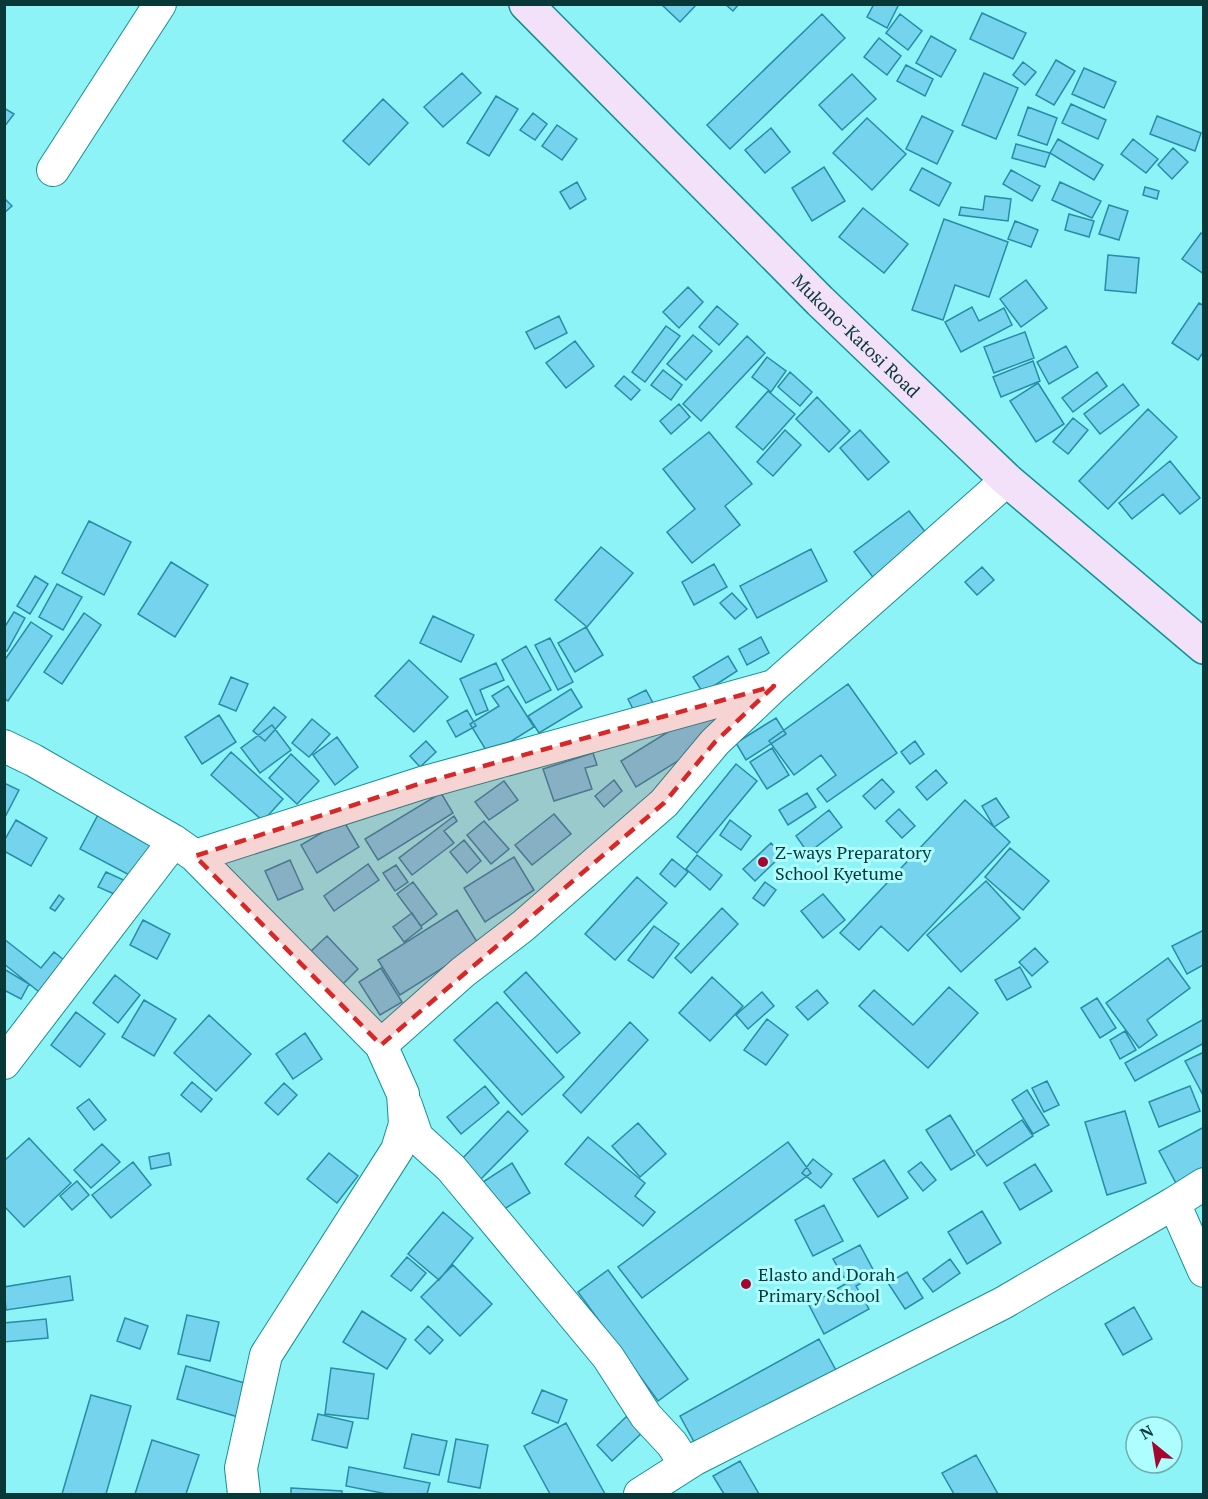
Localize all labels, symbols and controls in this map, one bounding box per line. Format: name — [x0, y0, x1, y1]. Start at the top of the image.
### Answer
street label: Mukono-Katosi Road — [787, 268, 925, 403]
place label: Z-ways Preparatory School Kyetume — [775, 840, 932, 885]
marker: Z-ways Preparatory School Kyetume — [756, 855, 770, 869]
place label: Elasto and Dorah Primary School — [758, 1262, 896, 1307]
marker: Elasto and Dorah Primary School — [739, 1277, 753, 1291]
north arrow — [1124, 1415, 1184, 1475]
text: N — [1136, 1419, 1157, 1445]

